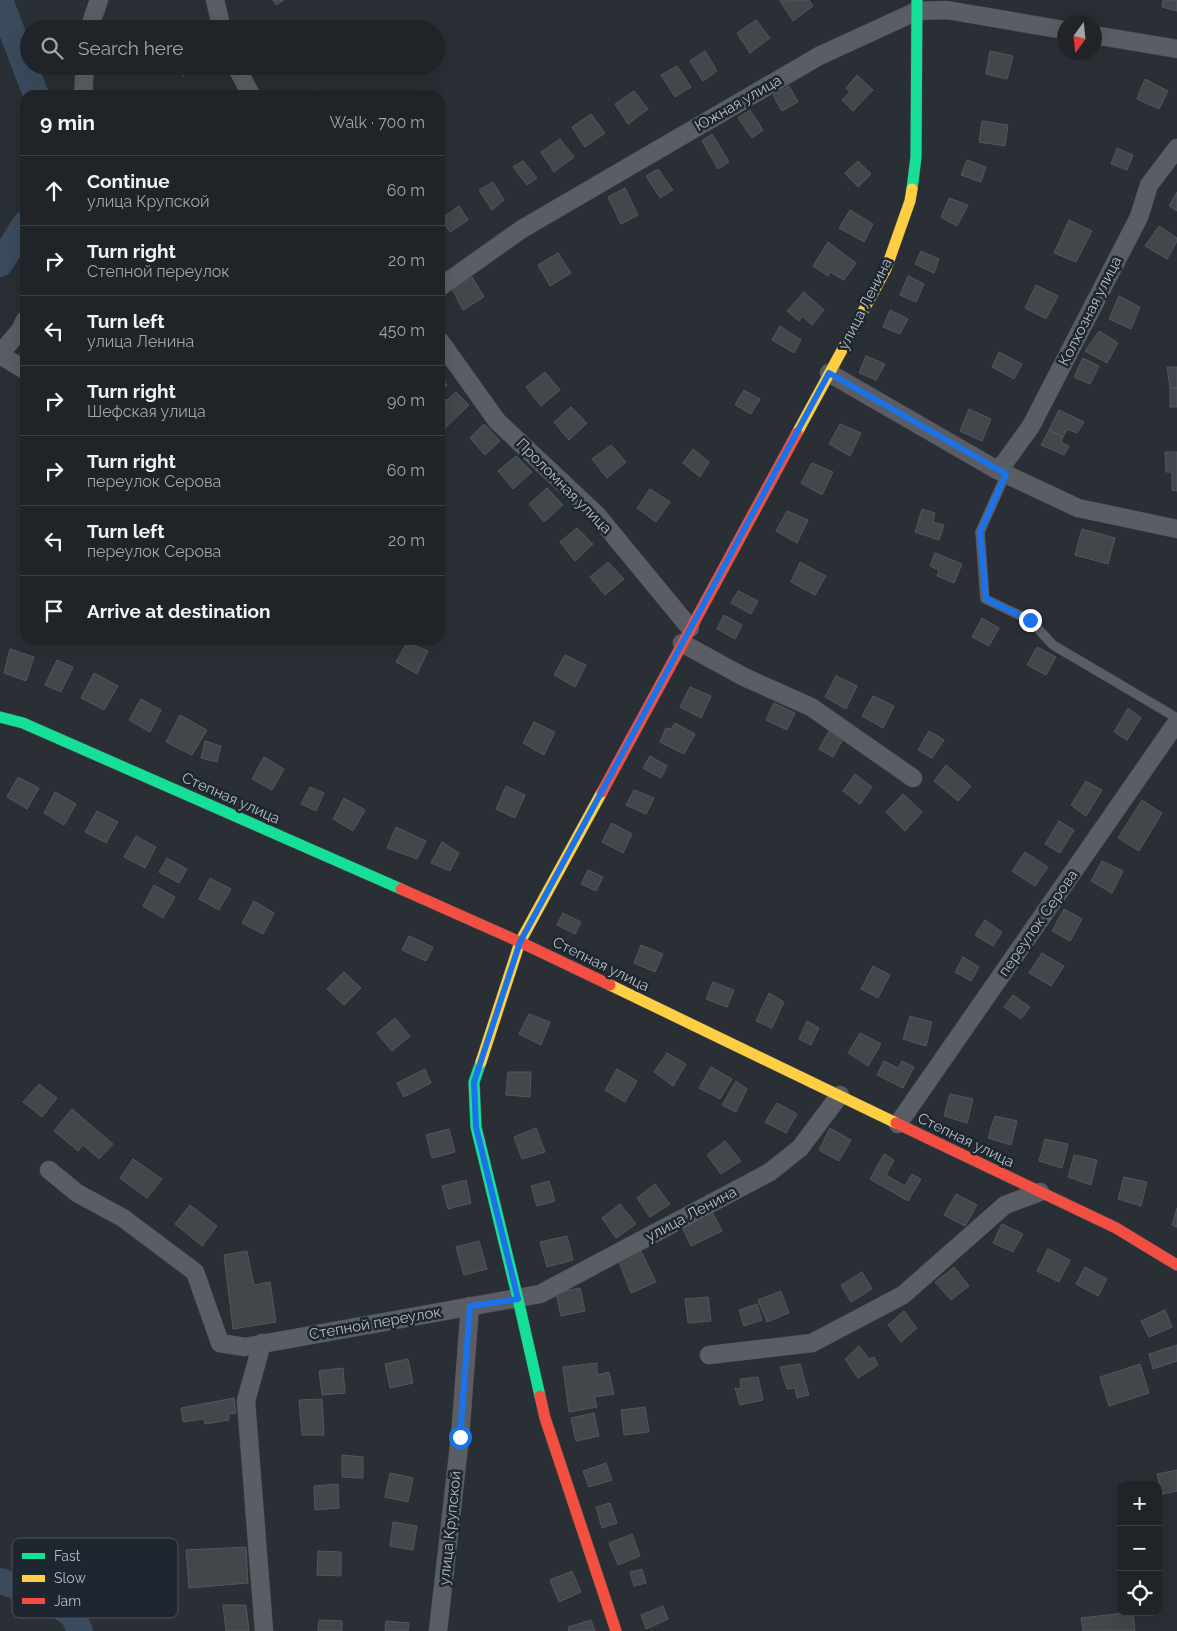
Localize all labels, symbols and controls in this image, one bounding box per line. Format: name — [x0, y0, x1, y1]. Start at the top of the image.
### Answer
north arrow — [1057, 15, 1102, 60]
search box — [20, 20, 445, 75]
icon: search — [38, 34, 66, 62]
text: Search here — [78, 37, 184, 59]
street label: Южная улица — [691, 71, 785, 135]
text: 9 min — [40, 110, 95, 135]
text: Walk · 700 m — [330, 113, 425, 132]
text: Continue — [87, 170, 170, 192]
icon: ahead — [40, 177, 68, 205]
text: 60 m — [387, 181, 425, 200]
text: улица Крупской — [87, 192, 210, 211]
text: Turn right — [87, 240, 176, 262]
icon: right — [40, 247, 68, 275]
text: 20 m — [388, 251, 425, 270]
street label: Колхозная улица — [1055, 253, 1125, 369]
street label: улица Ленина — [834, 255, 896, 353]
text: Степной переулок — [87, 262, 230, 281]
text: Turn left — [87, 310, 164, 332]
icon: left — [40, 317, 68, 345]
text: 450 m — [379, 321, 425, 340]
text: улица Ленина — [87, 332, 194, 351]
text: Turn right — [87, 380, 176, 402]
icon: right — [40, 387, 68, 415]
text: 90 m — [387, 391, 425, 410]
text: Шефская улица — [87, 402, 206, 421]
street label: Проломная улица — [513, 435, 615, 537]
text: Turn right — [87, 450, 176, 472]
icon: right — [40, 457, 68, 485]
text: 60 m — [387, 461, 425, 480]
text: переулок Серова — [87, 472, 221, 491]
text: Turn left — [87, 520, 164, 542]
icon: left — [40, 527, 68, 555]
text: 20 m — [388, 531, 425, 550]
text: переулок Серова — [87, 542, 221, 561]
icon: arrive — [40, 597, 68, 625]
text: Arrive at destination — [87, 600, 271, 622]
route end — [1019, 609, 1042, 632]
street label: Степная улица — [179, 768, 283, 828]
street label: переулок Серова — [995, 866, 1081, 980]
street label: Степная улица — [550, 933, 652, 995]
street label: Степная улица — [915, 1109, 1017, 1171]
street label: улица Ленина — [642, 1182, 740, 1246]
street label: Степной переулок — [308, 1302, 443, 1343]
route start — [449, 1426, 472, 1449]
street label: улица Крупской — [435, 1470, 465, 1586]
map controls — [1117, 1481, 1162, 1616]
button: + — [1117, 1481, 1162, 1526]
button: − — [1117, 1526, 1162, 1571]
legend — [12, 1538, 178, 1618]
text: Fast — [54, 1548, 81, 1564]
text: Slow — [54, 1570, 86, 1586]
button: locate — [1117, 1571, 1162, 1616]
text: Jam — [54, 1593, 81, 1609]

